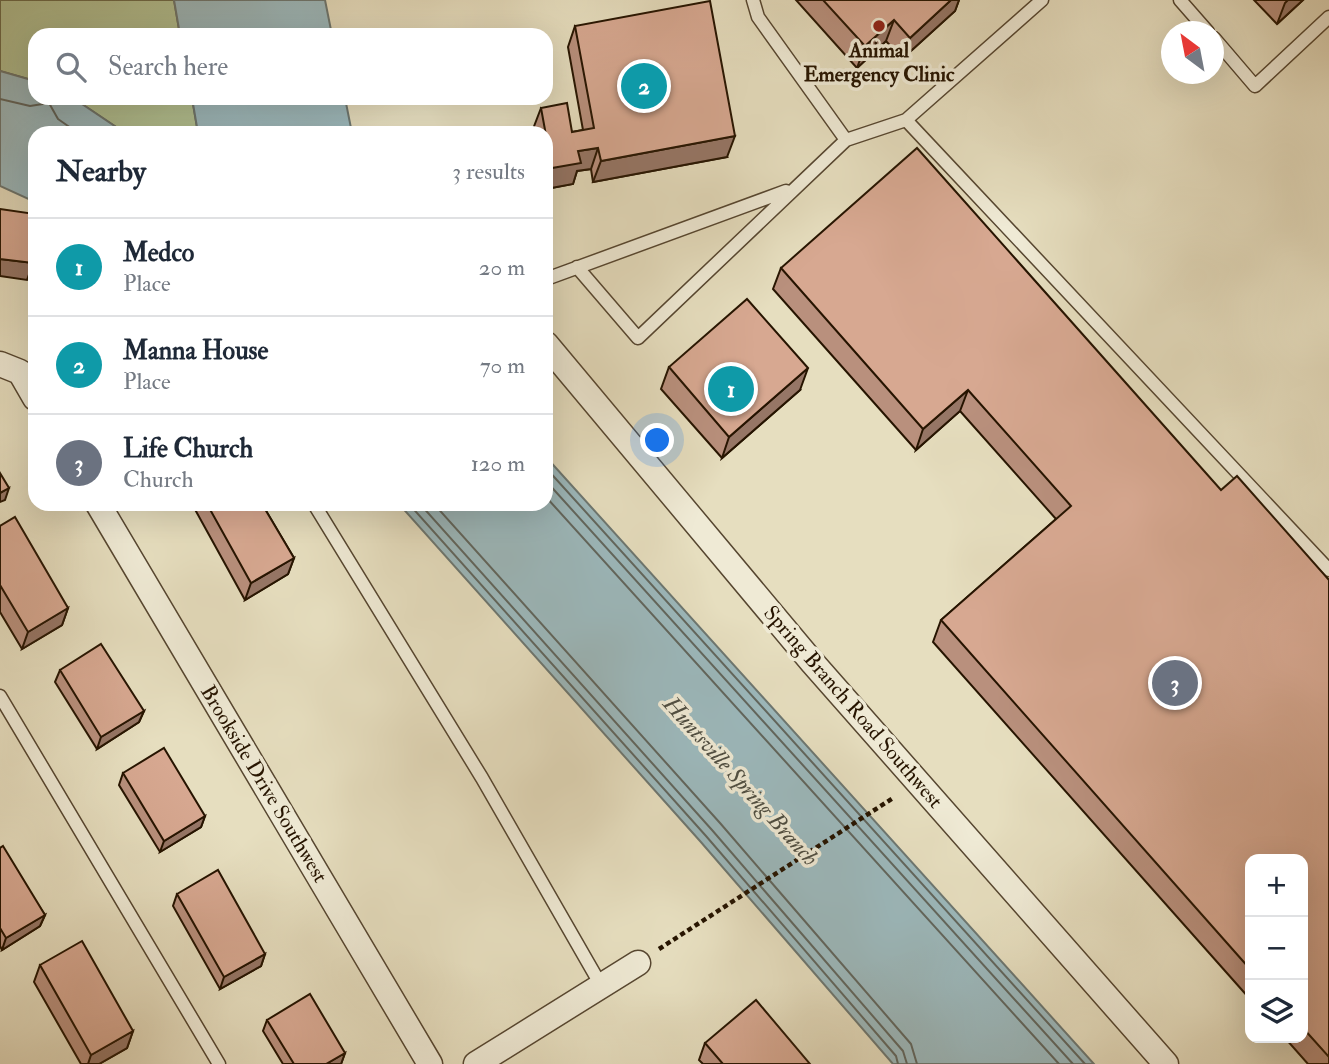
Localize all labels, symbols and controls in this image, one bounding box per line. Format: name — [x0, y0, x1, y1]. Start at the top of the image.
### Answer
marker: Animal Emergency Clinic — [871, 18, 887, 34]
north arrow — [1161, 21, 1224, 84]
search box — [28, 28, 553, 105]
place label: Animal Emergency Clinic — [803, 37, 955, 88]
icon: search — [52, 48, 90, 86]
text: Search here — [108, 51, 228, 83]
pin: 2 — [621, 60, 667, 112]
text: Nearby — [56, 153, 146, 190]
text: 3 results — [452, 157, 525, 186]
text: Medco — [123, 237, 194, 269]
text: 1 — [75, 253, 83, 282]
text: 20 m — [479, 253, 525, 282]
text: Place — [123, 269, 171, 298]
text: Manna House — [123, 335, 268, 367]
text: 2 — [73, 351, 85, 380]
text: 70 m — [480, 351, 525, 380]
pin: 1 — [708, 363, 754, 415]
text: Place — [123, 367, 171, 396]
your location — [640, 423, 674, 457]
text: Life Church — [123, 433, 253, 465]
text: 3 — [75, 449, 83, 478]
text: 120 m — [471, 449, 525, 478]
text: Church — [123, 465, 193, 494]
street label: Spring Branch Road Southwest — [758, 600, 949, 814]
pin: 3 — [1152, 657, 1198, 709]
street label: Brookside Drive Southwest — [194, 680, 334, 888]
water label: Huntsville Spring Branch — [656, 689, 825, 872]
map controls — [1245, 854, 1308, 1043]
button: + — [1245, 854, 1308, 917]
button: − — [1245, 917, 1308, 980]
button: layers — [1245, 980, 1308, 1043]

